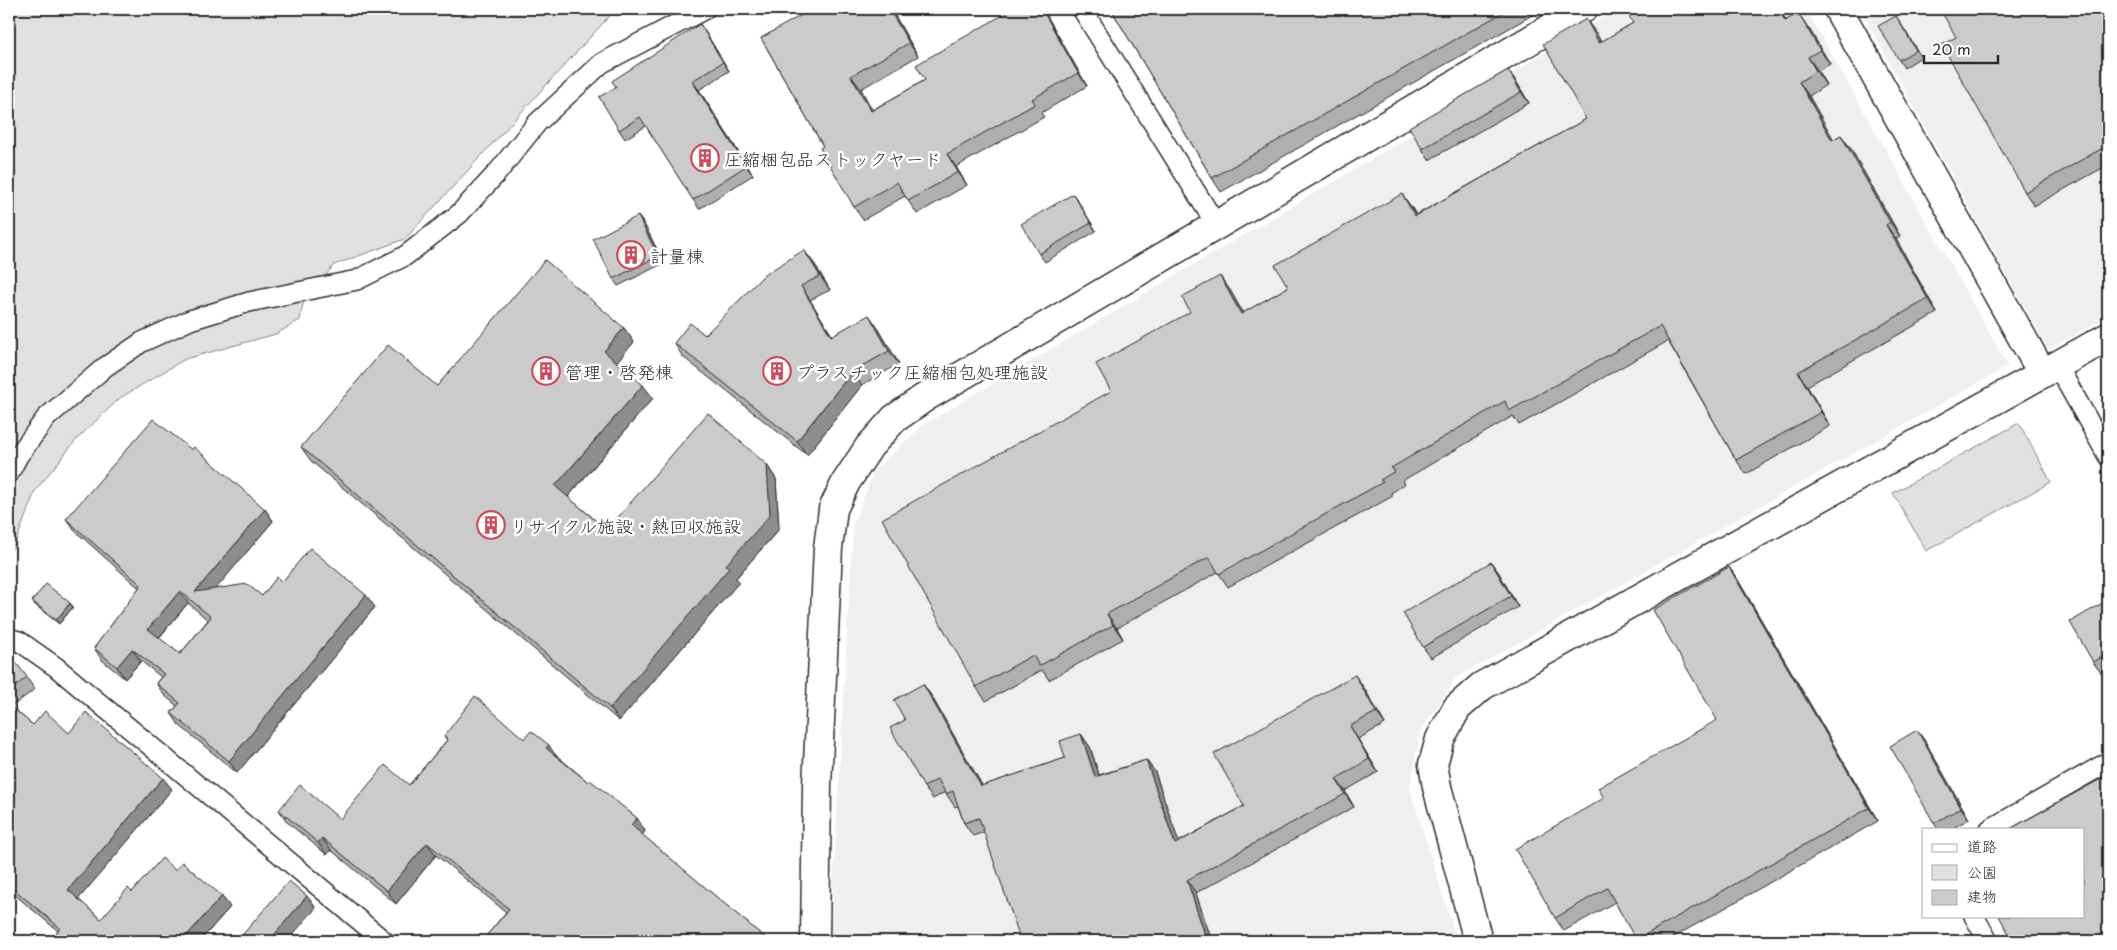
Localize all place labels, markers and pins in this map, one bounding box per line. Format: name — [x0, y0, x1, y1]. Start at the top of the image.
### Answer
building icon: 圧縮梱包品ストックヤード — [690, 143, 720, 173]
place label: 圧縮梱包品ストックヤード — [724, 145, 941, 172]
building icon: 計量棟 — [616, 240, 646, 270]
place label: 計量棟 — [650, 242, 704, 269]
building icon: 管理・啓発棟 — [531, 356, 561, 386]
building icon: プラスチック圧縮梱包処理施設 — [762, 356, 792, 386]
place label: 管理・啓発棟 — [565, 358, 673, 385]
place label: プラスチック圧縮梱包処理施設 — [796, 358, 1048, 385]
building icon: リサイクル施設・熱回収施設 — [476, 510, 506, 540]
place label: リサイクル施設・熱回収施設 — [510, 512, 741, 539]

